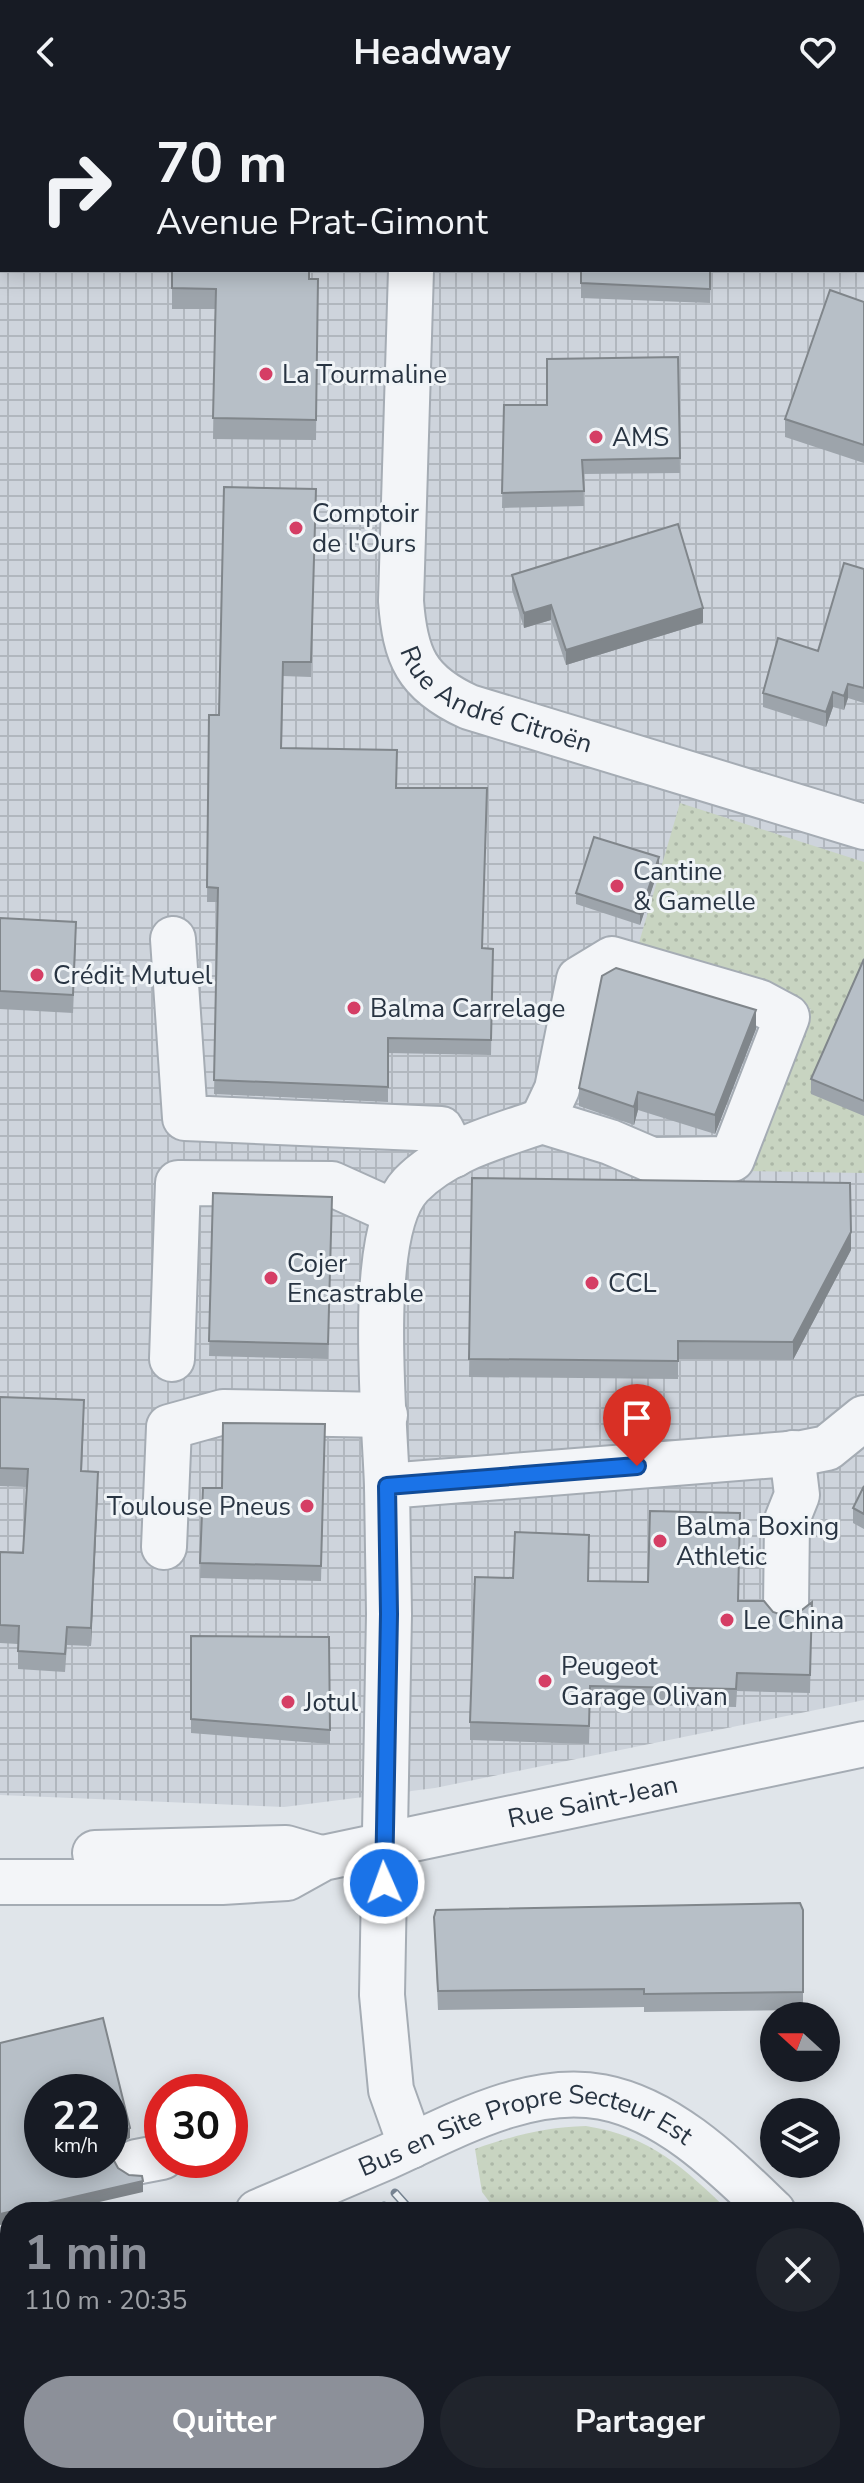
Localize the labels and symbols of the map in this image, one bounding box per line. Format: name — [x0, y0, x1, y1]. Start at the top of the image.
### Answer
place label: La Tourmaline — [282, 357, 447, 392]
marker: La Tourmaline — [257, 365, 275, 383]
place label: AMS — [612, 420, 669, 455]
marker: AMS — [587, 428, 605, 446]
place label: Comptoir de l'Ours — [312, 496, 420, 561]
marker: Comptoir de l'Ours — [287, 519, 305, 537]
street label: Rue André Citroën — [392, 641, 597, 761]
place label: Cantine & Gamelle — [633, 854, 756, 919]
marker: Cantine & Gamelle — [608, 877, 626, 895]
place label: Crédit Mutuel — [53, 958, 213, 993]
marker: Crédit Mutuel — [28, 966, 46, 984]
place label: Balma Carrelage — [370, 991, 565, 1026]
marker: Balma Carrelage — [345, 999, 363, 1017]
place label: Cojer Encastrable — [287, 1246, 424, 1311]
place label: CCL — [608, 1266, 657, 1301]
marker: Cojer Encastrable — [262, 1269, 280, 1287]
marker: CCL — [583, 1274, 601, 1292]
pin — [603, 1384, 671, 1466]
place label: Toulouse Pneus — [107, 1489, 291, 1524]
marker: Toulouse Pneus — [298, 1497, 316, 1515]
place label: Balma Boxing Athletic — [676, 1509, 839, 1574]
marker: Balma Boxing Athletic — [651, 1532, 669, 1550]
place label: Le China — [743, 1603, 844, 1638]
marker: Le China — [718, 1611, 736, 1629]
place label: Peugeot Garage Olivan — [561, 1649, 728, 1714]
marker: Peugeot Garage Olivan — [536, 1672, 554, 1690]
place label: Jotul — [303, 1685, 358, 1720]
marker: Jotul — [279, 1693, 297, 1711]
street label: Rue Saint-Jean — [504, 1766, 681, 1836]
position arrow — [342, 1841, 426, 1925]
north arrow — [760, 2002, 840, 2082]
speed limit sign: 30 — [144, 2074, 248, 2178]
street label: Bus en Site Propre Secteur Est — [353, 2077, 701, 2185]

